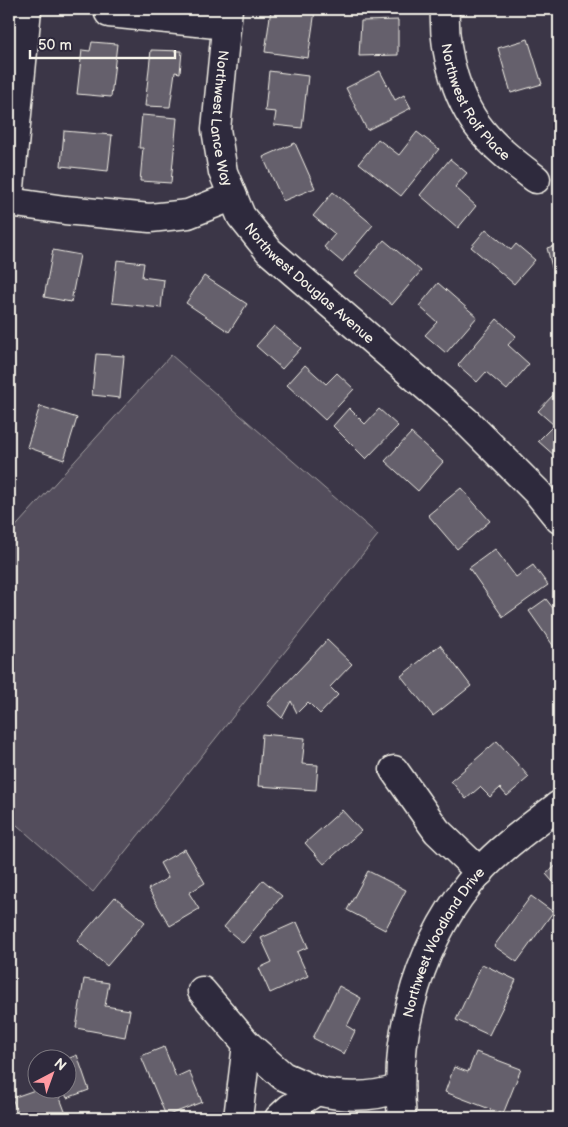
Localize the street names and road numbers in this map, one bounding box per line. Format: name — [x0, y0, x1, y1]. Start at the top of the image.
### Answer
street label: Northwest Rolf Place — [438, 42, 514, 164]
street label: Northwest Lance Way — [207, 49, 236, 189]
street label: Northwest Douglas Avenue — [241, 220, 378, 347]
street label: Northwest Woodland Drive — [400, 864, 488, 1019]

